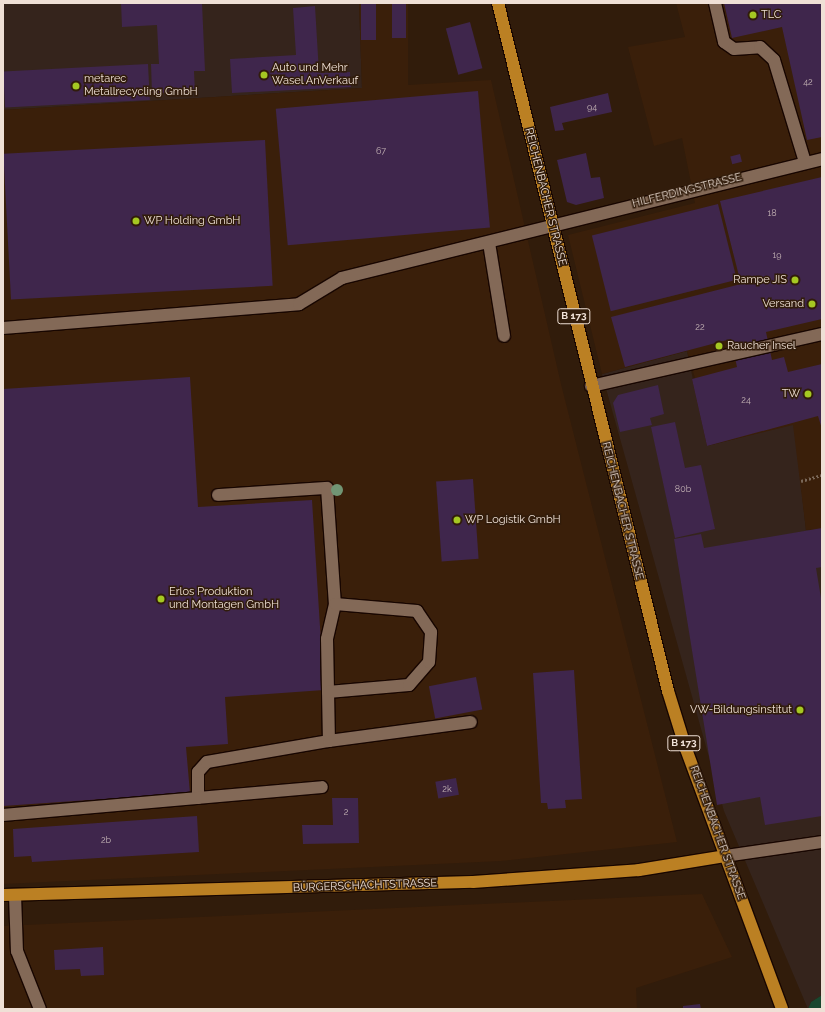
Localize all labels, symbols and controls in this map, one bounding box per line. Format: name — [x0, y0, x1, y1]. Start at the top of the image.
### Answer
place label: TLC — [761, 8, 781, 22]
marker: TLC — [748, 10, 758, 20]
place label: Auto und Mehr Wasel AnVerkauf — [272, 62, 359, 88]
marker: Auto und Mehr Wasel AnVerkauf — [259, 70, 269, 80]
place label: metarec Metallrecycling GmbH — [84, 73, 198, 99]
house number: 42 — [803, 77, 813, 87]
marker: metarec Metallrecycling GmbH — [71, 81, 81, 91]
house number: 94 — [587, 102, 597, 112]
street label: REICHENBACHER STRASSE — [521, 127, 569, 267]
house number: 67 — [376, 146, 386, 156]
street label: HILFERDINGSTRASSE — [631, 171, 743, 211]
house number: 18 — [767, 208, 777, 218]
place label: WP Holding GmbH — [144, 214, 241, 228]
marker: WP Holding GmbH — [131, 216, 141, 226]
house number: 19 — [772, 250, 782, 260]
place label: Rampe JIS — [733, 273, 787, 287]
marker: Rampe JIS — [790, 275, 800, 285]
place label: Versand — [762, 297, 804, 311]
marker: Versand — [807, 299, 817, 309]
road number: B 173 — [557, 308, 591, 324]
house number: 22 — [695, 322, 705, 332]
place label: Raucher Insel — [727, 339, 796, 353]
marker: Raucher Insel — [714, 341, 724, 351]
place label: TW — [782, 387, 800, 401]
marker: TW — [803, 389, 813, 399]
house number: 24 — [741, 395, 751, 405]
street label: REICHENBACHER STRASSE — [598, 441, 646, 581]
house number: 80b — [675, 484, 691, 494]
place label: WP Logistik GmbH — [465, 513, 561, 527]
marker: WP Logistik GmbH — [452, 515, 462, 525]
place label: Erlos Produktion und Montagen GmbH — [169, 586, 279, 612]
marker: Erlos Produktion und Montagen GmbH — [156, 594, 166, 604]
place label: VW-Bildungsinstitut — [690, 703, 792, 717]
marker: VW-Bildungsinstitut — [795, 705, 805, 715]
road number: B 173 — [667, 735, 701, 751]
street label: REICHENBACHER STRASSE — [687, 764, 747, 902]
house number: 2k — [442, 784, 452, 794]
house number: 2 — [344, 807, 348, 817]
house number: 2b — [101, 835, 111, 845]
street label: BÜRGERSCHACHTSTRASSE — [293, 877, 437, 895]

